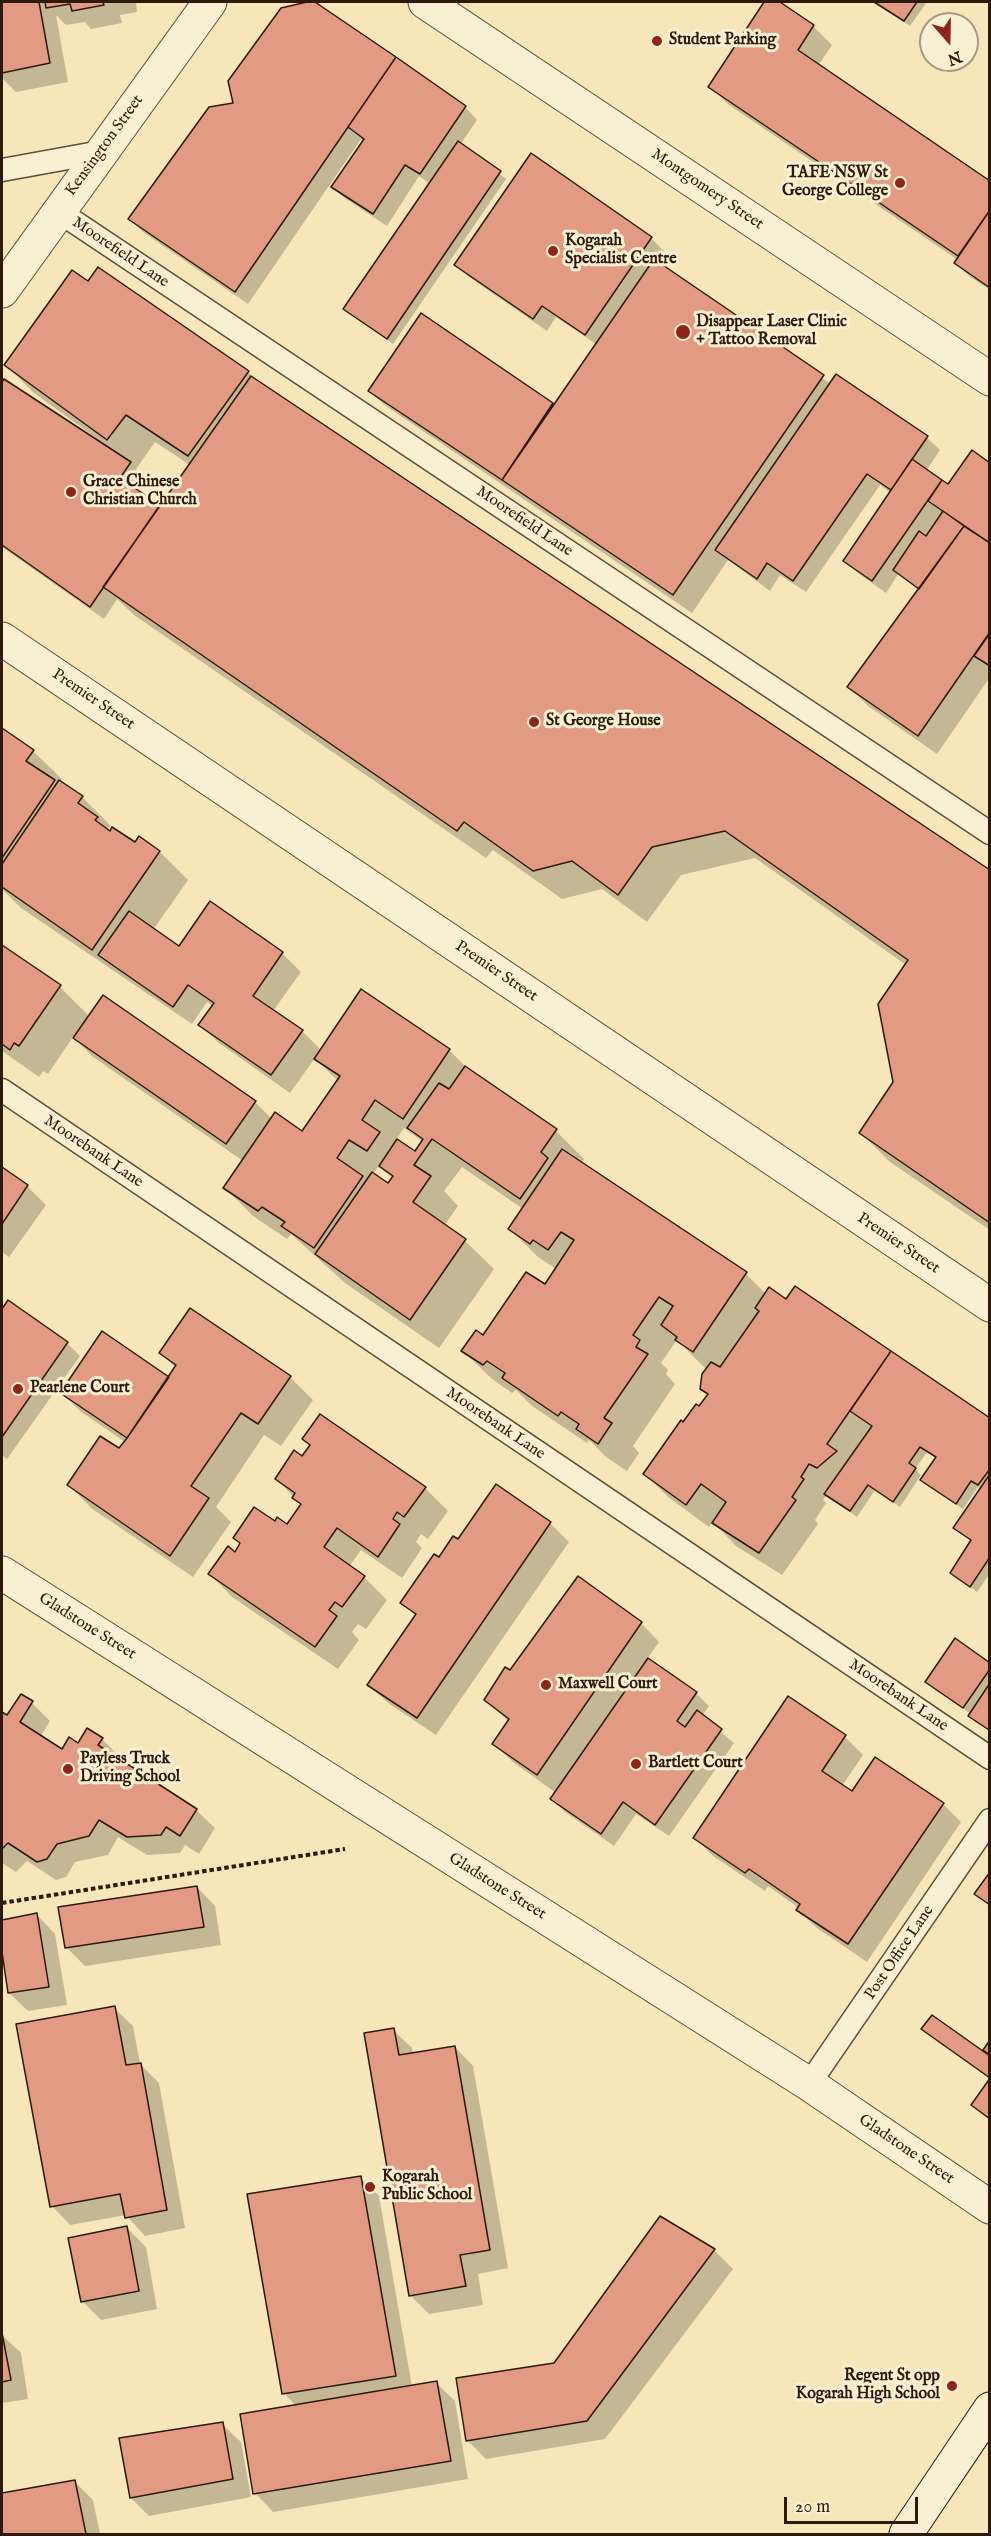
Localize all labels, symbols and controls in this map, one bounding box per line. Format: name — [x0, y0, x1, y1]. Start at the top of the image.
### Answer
north arrow — [919, 12, 979, 72]
place label: Student Parking — [669, 31, 776, 51]
marker: Student Parking — [650, 34, 664, 48]
text: N — [945, 45, 964, 69]
street label: Kensington Street — [62, 92, 148, 200]
street label: Montgomery Street — [647, 145, 767, 235]
place label: TAFE NSW St George College — [782, 164, 888, 202]
marker: TAFE NSW St George College — [893, 176, 907, 190]
street label: Moorefield Lane — [68, 214, 172, 292]
place label: Kogarah Specialist Centre — [565, 232, 677, 270]
marker: Kogarah Specialist Centre — [546, 244, 560, 258]
place label: Disappear Laser Clinic + Tattoo Removal — [696, 313, 847, 351]
marker: Disappear Laser Clinic + Tattoo Removal — [674, 323, 692, 341]
place label: Grace Chinese Christian Church — [83, 473, 197, 511]
street label: Moorefield Lane — [472, 483, 576, 561]
marker: Grace Chinese Christian Church — [64, 485, 78, 499]
street label: Premier Street — [48, 665, 138, 735]
place label: St George House — [546, 712, 661, 732]
marker: St George House — [527, 715, 541, 729]
street label: Premier Street — [451, 937, 541, 1007]
street label: Moorebank Lane — [40, 1112, 146, 1192]
street label: Premier Street — [853, 1209, 943, 1279]
place label: Pearlene Court — [30, 1379, 130, 1399]
marker: Pearlene Court — [11, 1382, 25, 1396]
street label: Moorebank Lane — [442, 1384, 548, 1464]
street label: Gladstone Street — [35, 1589, 139, 1665]
street label: Moorebank Lane — [845, 1656, 951, 1736]
place label: Maxwell Court — [558, 1675, 657, 1695]
marker: Maxwell Court — [539, 1678, 553, 1692]
place label: Payless Truck Driving School — [80, 1750, 180, 1788]
place label: Bartlett Court — [648, 1754, 743, 1774]
marker: Bartlett Court — [629, 1757, 643, 1771]
marker: Payless Truck Driving School — [61, 1762, 75, 1776]
street label: Gladstone Street — [445, 1849, 549, 1925]
street label: Post Office Lane — [861, 1902, 939, 2004]
street label: Gladstone Street — [854, 2111, 958, 2189]
place label: Kogarah Public School — [382, 2168, 472, 2206]
marker: Kogarah Public School — [363, 2180, 377, 2194]
place label: Regent St opp Kogarah High School — [796, 2367, 940, 2405]
marker: Regent St opp Kogarah High School — [945, 2379, 959, 2393]
scale bar — [787, 2485, 920, 2523]
text: 20 m — [795, 2496, 830, 2519]

